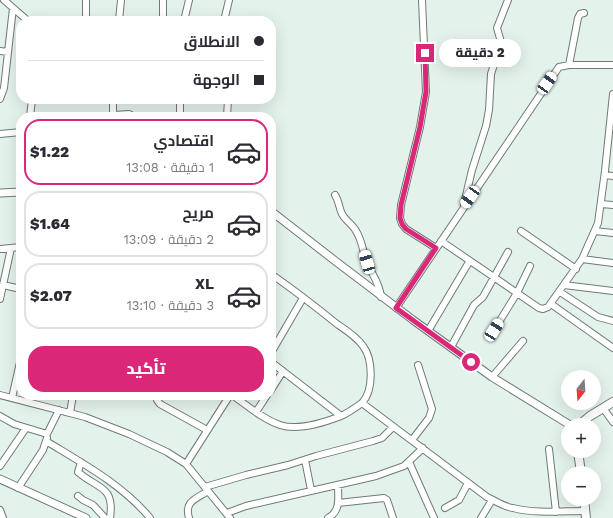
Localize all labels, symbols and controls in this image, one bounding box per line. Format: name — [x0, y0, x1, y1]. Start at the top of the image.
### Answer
text: الانطلاق — [184, 33, 240, 51]
callout: 2 دقيقة — [439, 39, 521, 67]
route end — [416, 44, 434, 62]
text: 2 دقيقة — [455, 45, 505, 60]
car — [535, 70, 559, 96]
text: الوجهة — [193, 71, 240, 89]
text: اقتصادي — [154, 132, 214, 150]
icon: car — [226, 134, 262, 170]
text: $1.22 — [30, 143, 69, 161]
text: 1 دقيقة · 13:08 — [126, 160, 214, 175]
car — [458, 184, 482, 210]
text: مريح — [182, 204, 214, 222]
icon: car — [226, 206, 262, 242]
text: $1.64 — [30, 215, 70, 233]
text: 2 دقيقة · 13:09 — [124, 232, 214, 247]
car — [358, 249, 376, 275]
text: XL — [195, 275, 214, 293]
icon: car — [226, 278, 262, 314]
text: $2.07 — [30, 287, 72, 305]
text: 3 دقيقة · 13:10 — [127, 298, 214, 313]
car — [483, 317, 505, 343]
button: تأكيد — [28, 346, 264, 392]
route start — [462, 353, 480, 371]
north arrow — [561, 370, 601, 410]
map controls — [561, 370, 601, 506]
button: + — [561, 418, 601, 458]
button: − — [561, 466, 601, 506]

